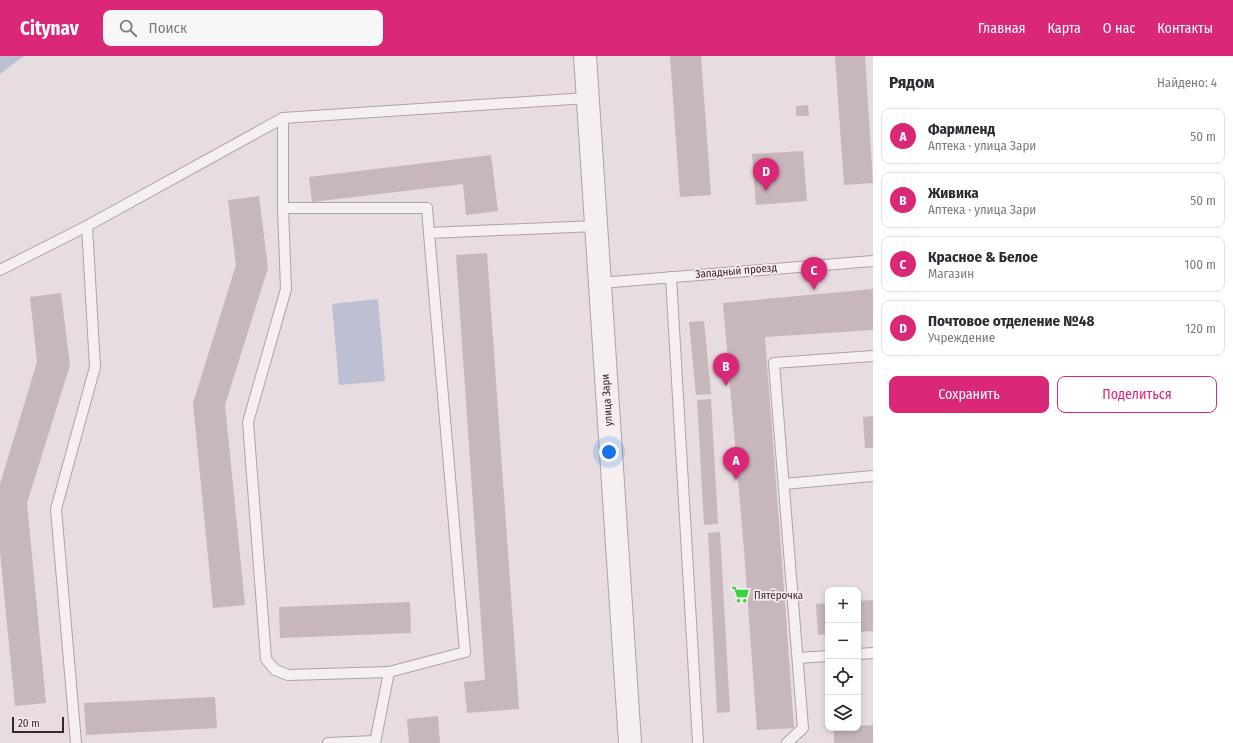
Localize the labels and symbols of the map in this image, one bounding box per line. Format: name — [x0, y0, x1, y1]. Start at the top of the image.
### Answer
pin: D — [753, 158, 779, 191]
pin: C — [801, 257, 827, 290]
street label: Западный проезд — [695, 261, 778, 281]
pin: B — [713, 353, 739, 386]
street label: улица Зари — [599, 373, 615, 427]
your location — [599, 442, 619, 462]
pin: A — [723, 447, 749, 480]
supermarket icon: Пятёрочка — [731, 585, 751, 605]
place label: Пятёрочка — [754, 589, 803, 602]
scale bar — [12, 715, 64, 734]

